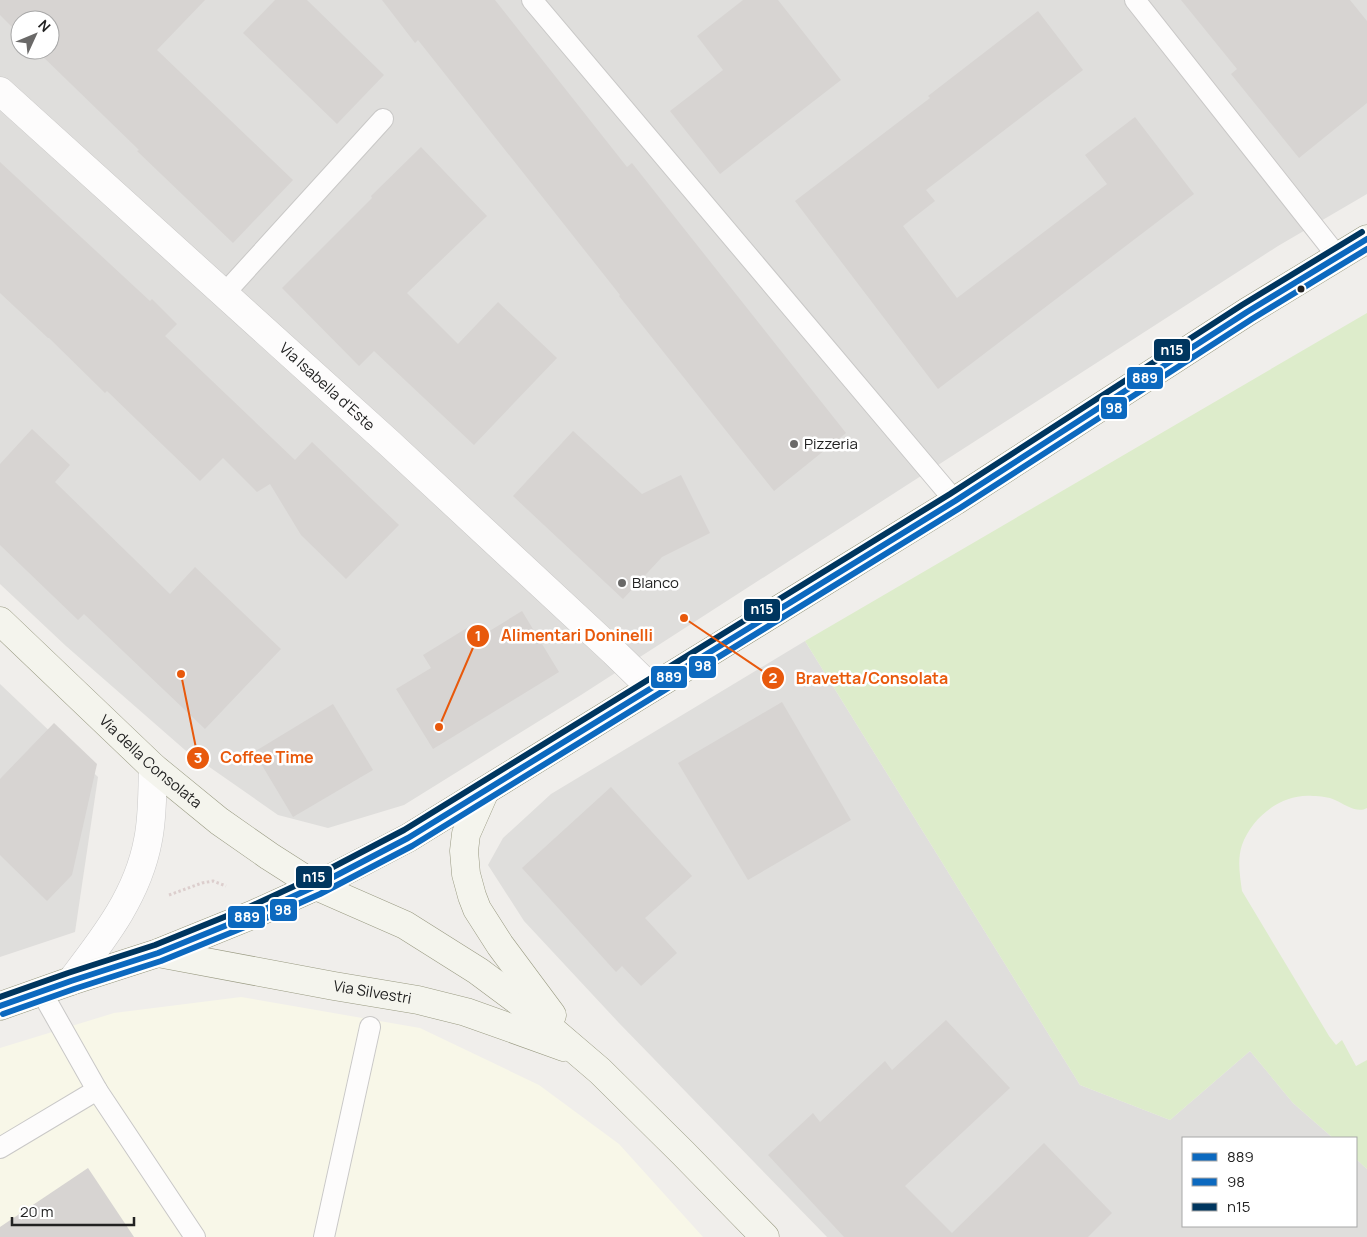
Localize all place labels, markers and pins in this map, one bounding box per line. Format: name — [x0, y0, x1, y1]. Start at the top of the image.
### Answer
unlabelled marker — [1296, 284, 1306, 294]
place label: Pizzeria — [804, 433, 858, 454]
marker: Pizzeria — [788, 438, 800, 450]
place label: Blanco — [632, 572, 679, 593]
marker: Blanco — [616, 577, 628, 589]
callout: Alimentari Doninelli — [466, 620, 663, 651]
callout: Bravetta/Consolata — [761, 663, 958, 694]
callout: Coffee Time — [185, 742, 324, 773]

